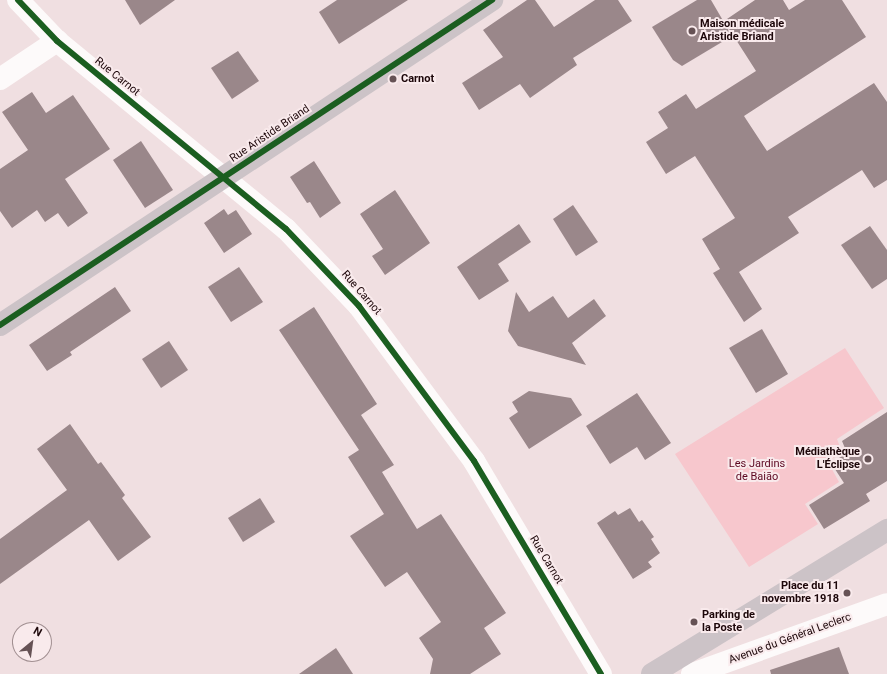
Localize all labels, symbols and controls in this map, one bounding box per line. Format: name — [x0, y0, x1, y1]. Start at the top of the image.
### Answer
place label: Maison médicale Aristide Briand — [700, 18, 784, 44]
marker: Maison médicale Aristide Briand — [687, 26, 697, 36]
street label: Rue Carnot — [92, 55, 142, 99]
place label: Carnot — [401, 72, 434, 86]
marker: Carnot — [388, 74, 398, 84]
street label: Rue Aristide Briand — [228, 102, 312, 166]
street label: Rue Carnot — [338, 268, 384, 318]
place label: Médiathèque L'Éclipse — [795, 446, 860, 472]
marker: Médiathèque L'Éclipse — [863, 454, 873, 464]
park label: Les Jardins de Baião — [729, 458, 785, 484]
street label: Rue Carnot — [526, 533, 566, 587]
place label: Place du 11 novembre 1918 — [762, 580, 839, 606]
marker: Place du 11 novembre 1918 — [842, 588, 852, 598]
place label: Parking de la Poste — [702, 609, 755, 635]
street label: Avenue du Général Leclerc — [727, 611, 853, 667]
marker: Parking de la Poste — [689, 617, 699, 627]
north arrow — [12, 622, 52, 662]
text: N — [31, 624, 44, 640]

